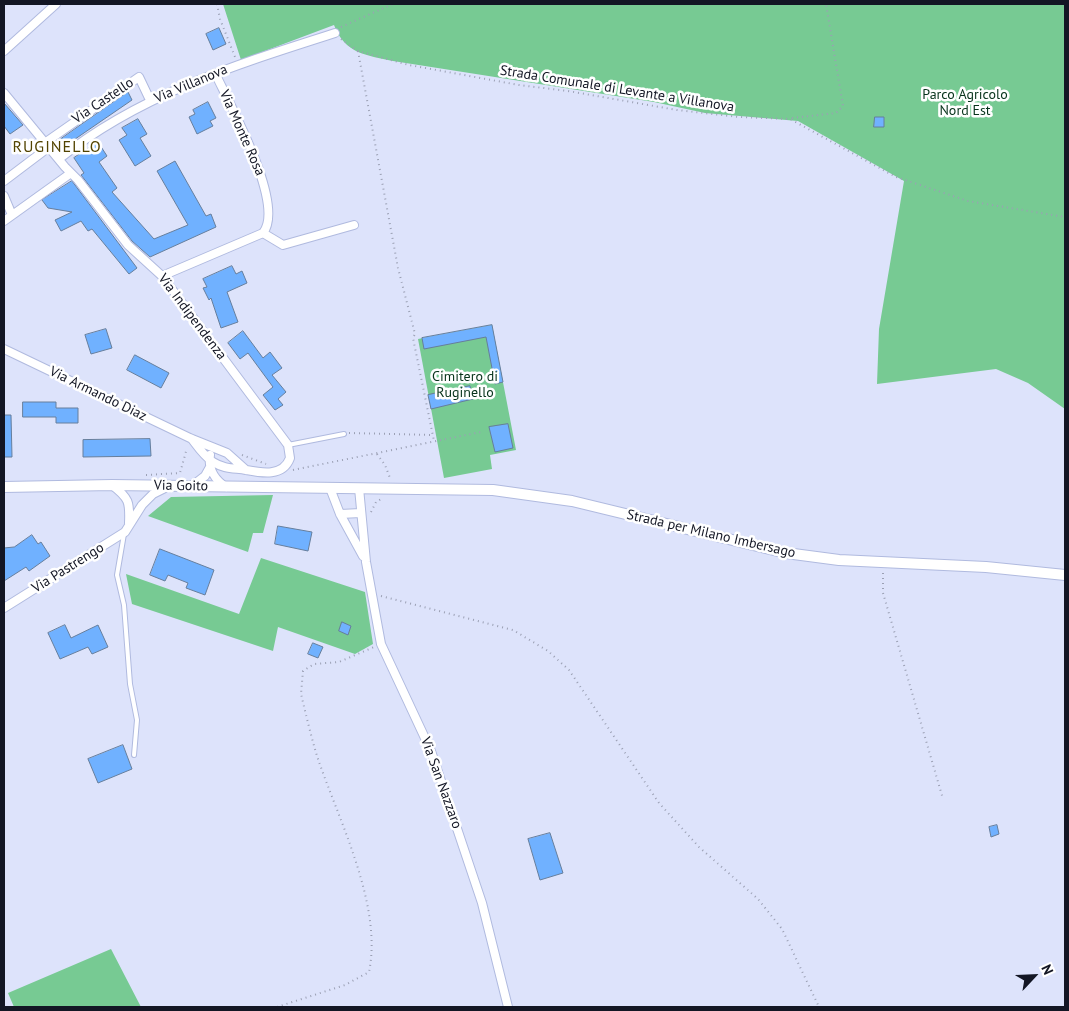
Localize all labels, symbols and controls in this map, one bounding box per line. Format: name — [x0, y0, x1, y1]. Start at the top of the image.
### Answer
street label: Via Villanova — [152, 61, 230, 107]
street label: Strada Comunale di Levante a Villanova — [499, 62, 735, 116]
street label: Via Castello — [69, 74, 137, 128]
park label: Parco Agricolo Nord Est — [922, 87, 1008, 120]
street label: Via Monte Rosa — [216, 88, 268, 178]
district label: RUGINELLO — [11, 137, 103, 157]
street label: Via Indipendenza — [154, 271, 230, 363]
street label: Via Armando Diaz — [47, 363, 149, 425]
park label: Cimitero di Ruginello — [432, 369, 498, 402]
street label: Via Goito — [154, 477, 208, 495]
street label: Strada per Milano Imbersago — [625, 506, 797, 562]
street label: Via Pastrengo — [29, 539, 107, 597]
street label: Via San Nazzaro — [417, 735, 465, 831]
north arrow — [1009, 951, 1059, 1001]
text: N — [1037, 962, 1058, 978]

